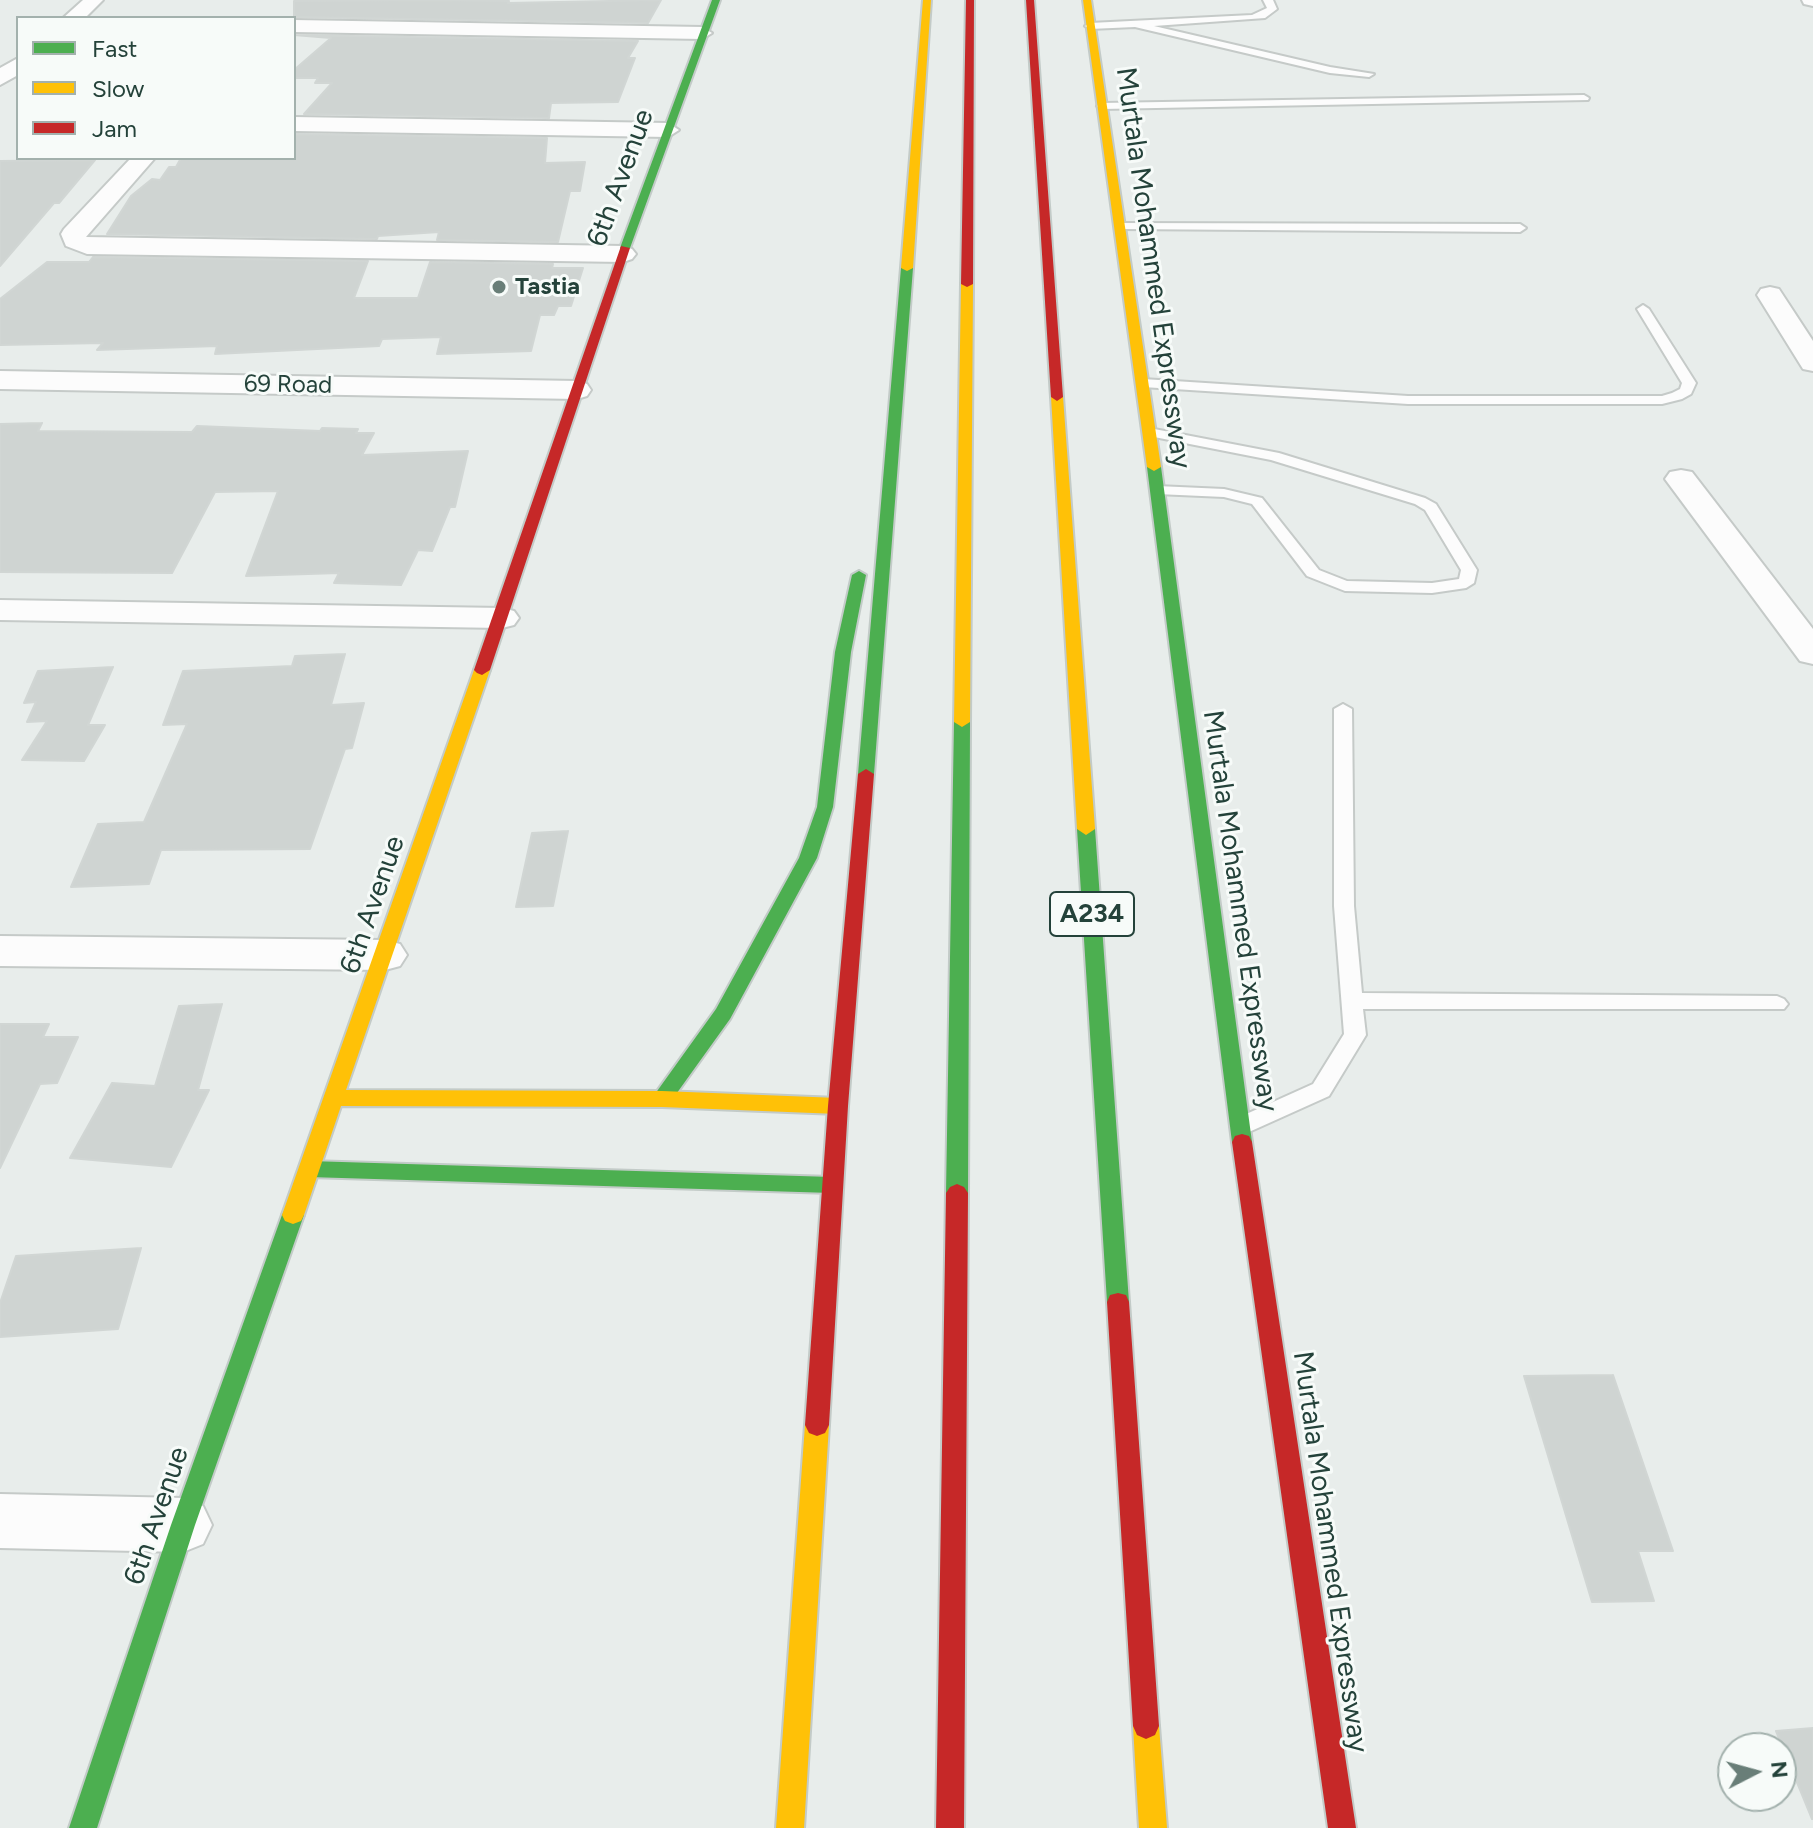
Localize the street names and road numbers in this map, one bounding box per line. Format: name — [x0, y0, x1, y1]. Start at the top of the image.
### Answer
street label: Murtala Mohammed Expressway — [1108, 65, 1198, 471]
street label: 6th Avenue — [581, 105, 661, 251]
street label: 69 Road — [244, 370, 332, 400]
street label: Murtala Mohammed Expressway — [1195, 708, 1285, 1114]
street label: 6th Avenue — [334, 832, 412, 978]
road number: A234 — [1050, 892, 1134, 936]
street label: Murtala Mohammed Expressway — [1285, 1349, 1375, 1755]
street label: 6th Avenue — [118, 1443, 196, 1589]

